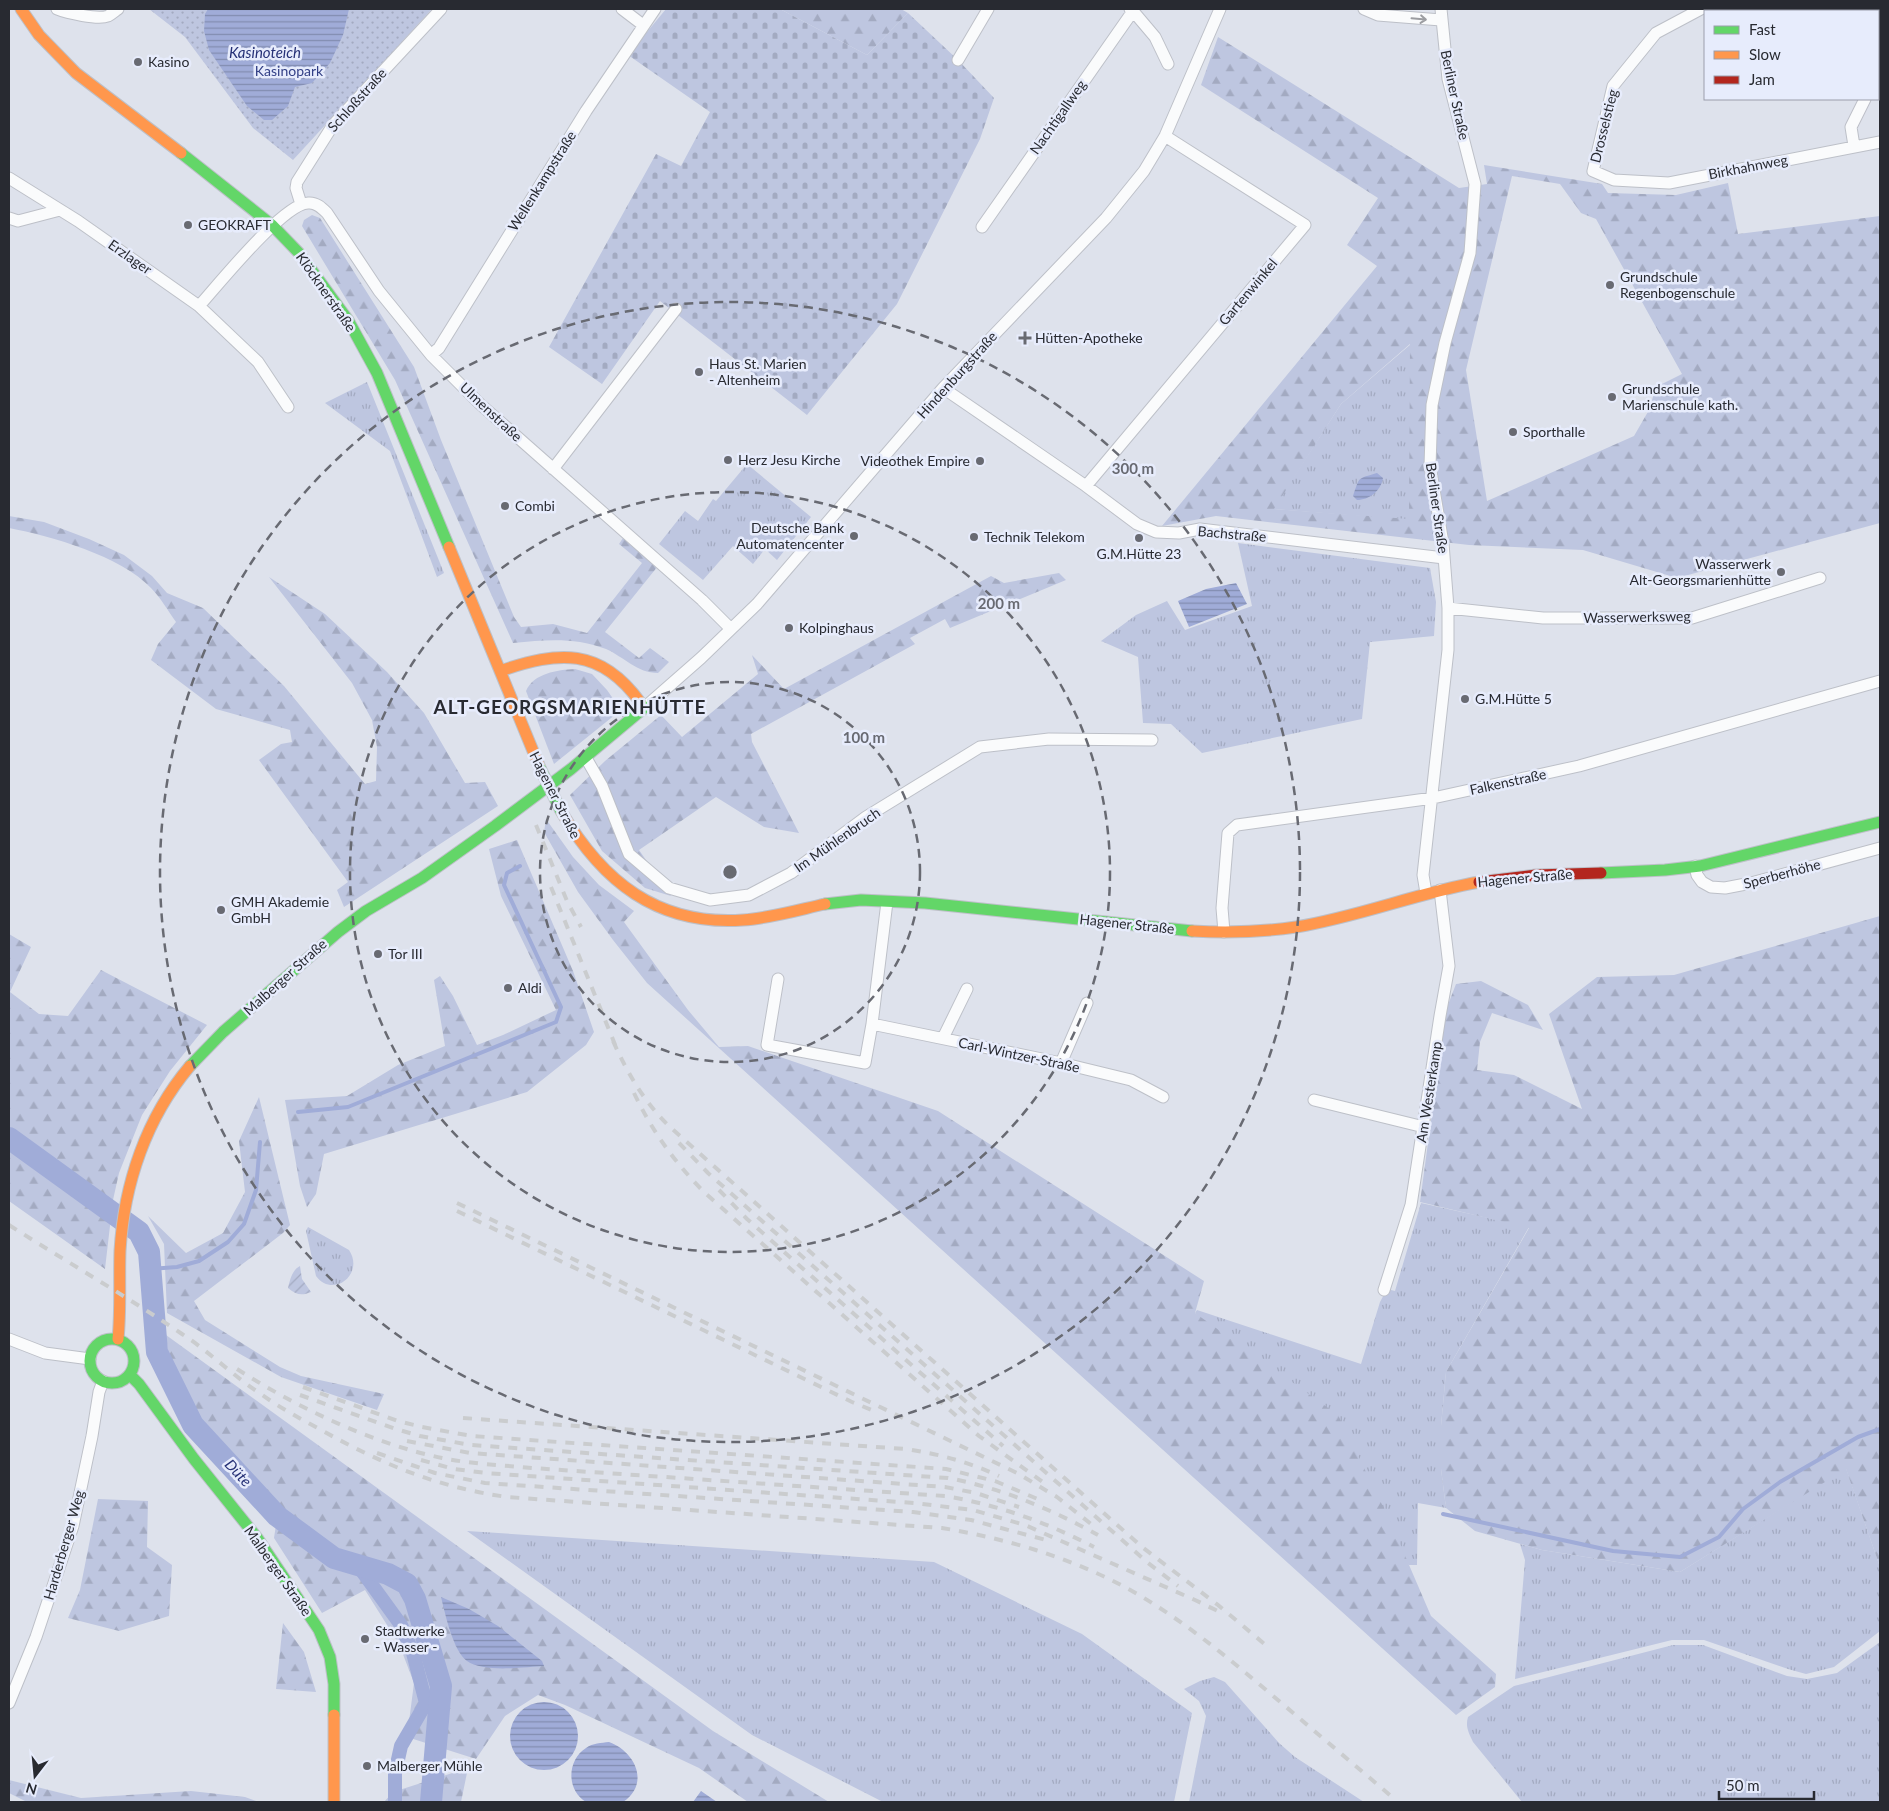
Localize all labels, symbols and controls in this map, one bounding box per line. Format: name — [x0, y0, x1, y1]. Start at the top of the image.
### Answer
legend — [1704, 10, 1879, 100]
one-way arrow — [1411, 14, 1427, 23]
text: Fast — [1749, 20, 1776, 38]
water label: Kasinoteich — [229, 43, 301, 61]
text: Slow — [1749, 45, 1781, 63]
street label: Berliner Straße — [1438, 48, 1473, 141]
place label: Kasino — [148, 53, 189, 70]
marker: Kasino — [132, 56, 144, 68]
park label: Kasinopark — [255, 62, 324, 79]
street label: Schloßstraße — [324, 64, 390, 135]
text: Jam — [1749, 70, 1775, 88]
street label: Nachtigallweg — [1026, 76, 1089, 157]
street label: Drosselstieg — [1586, 87, 1621, 165]
street label: Wellenkampstraße — [504, 128, 579, 234]
street label: Birkhahnweg — [1707, 150, 1789, 183]
place label: GEOKRAFT — [198, 216, 272, 233]
marker: GEOKRAFT — [182, 219, 194, 231]
street label: Erzlager — [105, 236, 155, 278]
street label: Klöcknerstraße — [293, 249, 360, 335]
street label: Gartenwinkel — [1215, 255, 1280, 329]
place label: Grundschule Regenbogenschule — [1620, 268, 1735, 301]
marker: Grundschule Regenbogenschule — [1604, 279, 1616, 291]
street label: Hindenburgstraße — [913, 328, 1000, 422]
place label: Hütten-Apotheke — [1035, 329, 1143, 346]
marker: Hütten-Apotheke — [1019, 332, 1031, 344]
place label: Haus St. Marien - Altenheim — [709, 355, 806, 388]
marker: Haus St. Marien - Altenheim — [693, 366, 705, 378]
street label: Ulmenstraße — [457, 379, 526, 445]
place label: Grundschule Marienschule kath. — [1622, 380, 1738, 413]
marker: Grundschule Marienschule kath. — [1606, 391, 1618, 403]
place label: Sporthalle — [1523, 423, 1585, 440]
marker: Sporthalle — [1507, 426, 1519, 438]
place label: Herz Jesu Kirche — [738, 451, 840, 468]
place label: Videothek Empire — [860, 452, 970, 469]
marker: Herz Jesu Kirche — [722, 454, 734, 466]
marker: Videothek Empire — [974, 455, 986, 467]
text: 300 m — [1112, 459, 1154, 477]
street label: Berliner Straße — [1423, 461, 1452, 554]
place label: Combi — [515, 497, 555, 514]
marker: Combi — [499, 500, 511, 512]
place label: Deutsche Bank Automatencenter — [736, 519, 845, 552]
street label: Bachstraße — [1197, 522, 1267, 545]
place label: Technik Telekom — [984, 528, 1085, 545]
marker: Deutsche Bank Automatencenter — [848, 530, 860, 542]
marker: Technik Telekom — [968, 531, 980, 543]
marker: G.M.Hütte 23 — [1133, 532, 1145, 544]
place label: G.M.Hütte 23 — [1097, 545, 1181, 562]
place label: Wasserwerk Alt-Georgsmarienhütte — [1630, 555, 1772, 588]
marker: Wasserwerk Alt-Georgsmarienhütte — [1775, 566, 1787, 578]
text: 200 m — [978, 594, 1020, 612]
street label: Wasserwerksweg — [1583, 607, 1691, 626]
place label: Kolpinghaus — [799, 619, 874, 636]
marker: Kolpinghaus — [783, 622, 795, 634]
place label: G.M.Hütte 5 — [1475, 690, 1552, 707]
marker: G.M.Hütte 5 — [1459, 693, 1471, 705]
district label: ALT-GEORGSMARIENHÜTTE — [433, 695, 706, 718]
text: 100 m — [843, 728, 885, 746]
street label: Hagener Straße — [526, 748, 585, 841]
street label: Falkenstraße — [1468, 765, 1548, 798]
street label: Im Mühlenbruch — [790, 804, 883, 876]
street label: Sperberhöhe — [1741, 855, 1822, 892]
centre of rings — [721, 863, 739, 881]
street label: Hagener Straße — [1477, 865, 1573, 890]
place label: GMH Akademie GmbH — [231, 893, 329, 926]
marker: GMH Akademie GmbH — [215, 904, 227, 916]
street label: Hagener Straße — [1079, 910, 1175, 937]
street label: Malberger Straße — [240, 935, 330, 1018]
place label: Tor III — [388, 945, 423, 962]
marker: Tor III — [372, 948, 384, 960]
place label: Aldi — [518, 979, 542, 996]
marker: Aldi — [502, 982, 514, 994]
street label: Carl-Wintzer-Straße — [957, 1033, 1081, 1076]
street label: Am Westerkamp — [1412, 1040, 1445, 1144]
water label: Düte — [222, 1455, 256, 1490]
street label: Harderberger Weg — [40, 1488, 87, 1602]
street label: Malberger Straße — [241, 1522, 316, 1619]
place label: Stadtwerke - Wasser - — [375, 1622, 445, 1655]
marker: Stadtwerke - Wasser - — [359, 1633, 371, 1645]
north arrow — [10, 1751, 60, 1801]
place label: Malberger Mühle — [377, 1757, 482, 1774]
marker: Malberger Mühle — [361, 1760, 373, 1772]
scale bar — [1719, 1768, 1814, 1800]
text: 50 m — [1726, 1776, 1760, 1794]
text: N — [24, 1779, 39, 1799]

